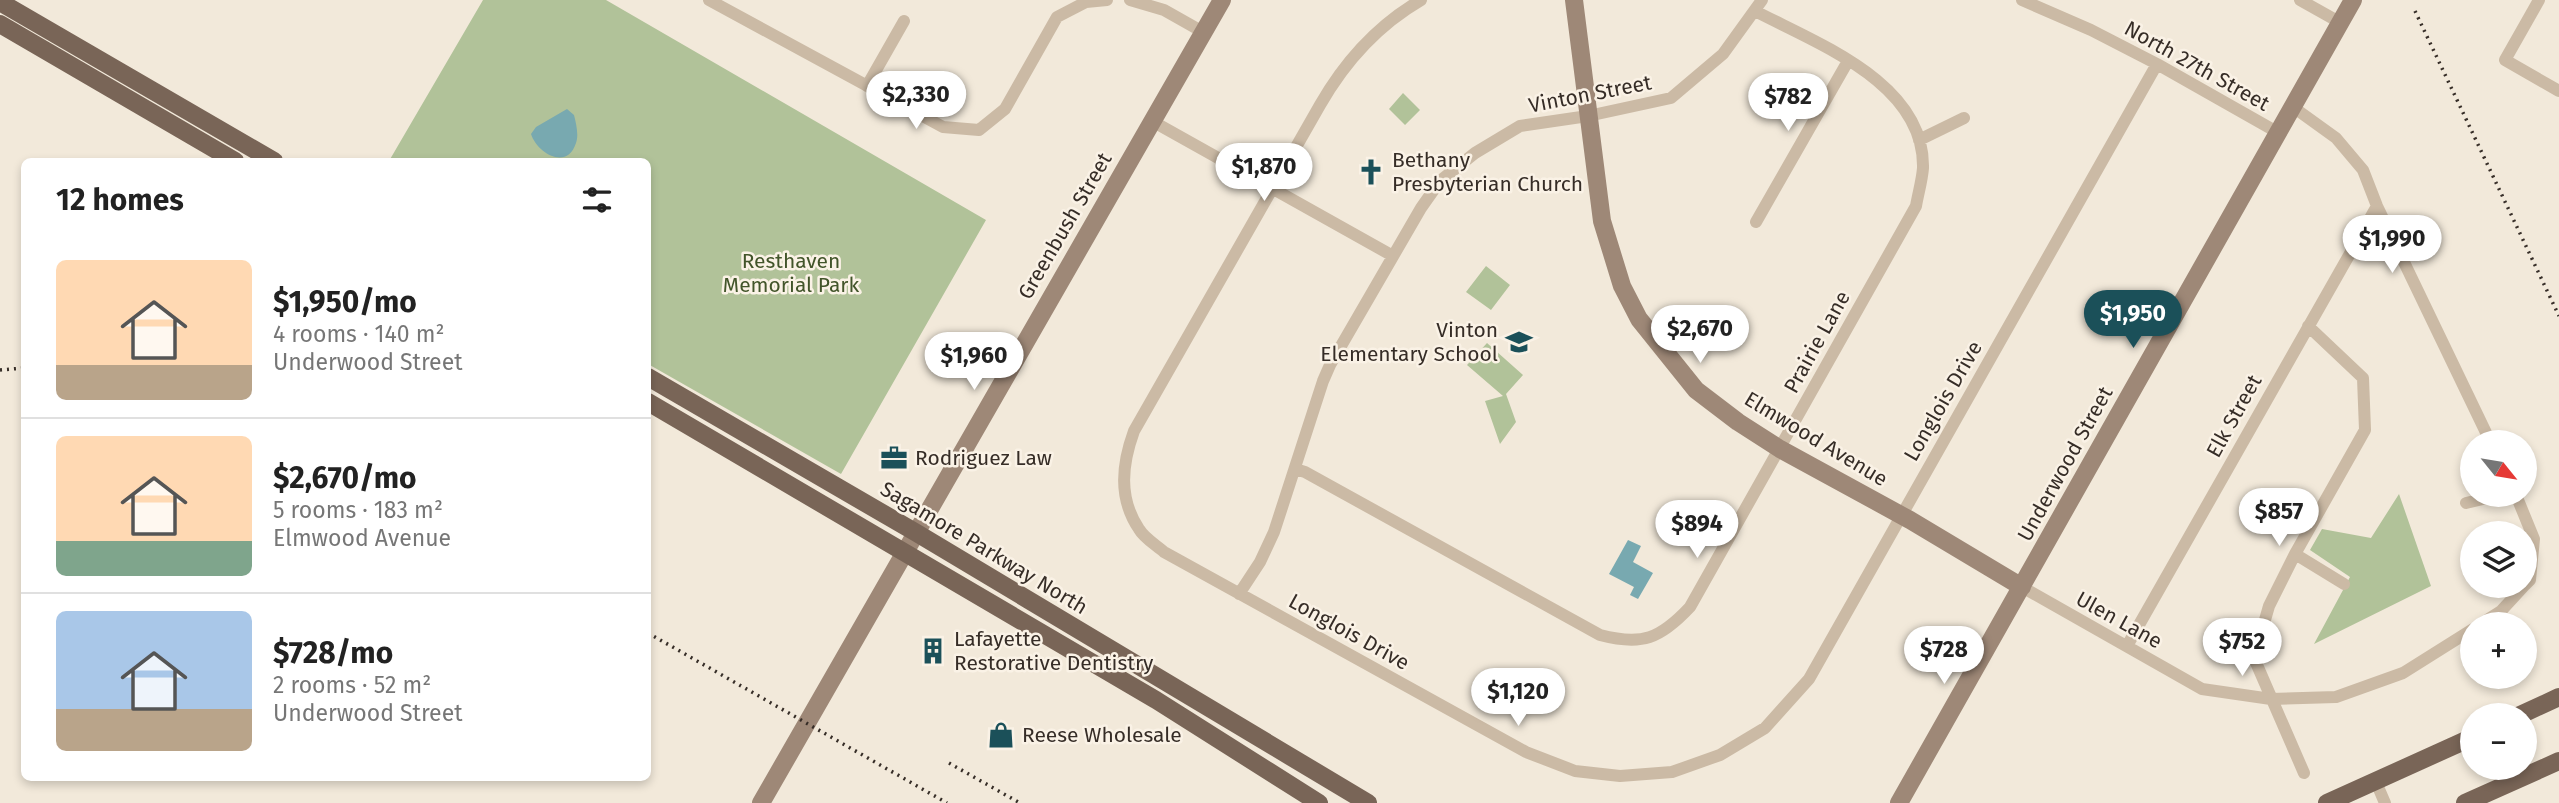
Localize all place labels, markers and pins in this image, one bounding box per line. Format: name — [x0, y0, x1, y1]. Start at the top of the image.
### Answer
pin: $2,330 — [859, 72, 973, 131]
pin: $782 — [1747, 74, 1829, 133]
pin: $1,870 — [1207, 144, 1321, 203]
place label: Bethany Presbyterian Church — [1392, 147, 1583, 197]
church icon: Bethany Presbyterian Church — [1356, 157, 1386, 187]
pin: $1,990 — [2335, 216, 2449, 275]
pin: $1,950 — [2076, 290, 2190, 350]
pin: $2,670 — [1643, 306, 1757, 365]
place label: Vinton Elementary School — [1320, 317, 1498, 367]
school or university icon: Vinton Elementary School — [1504, 327, 1534, 357]
pin: $1,960 — [917, 332, 1031, 392]
office icon: Rodriguez Law — [879, 443, 909, 473]
place label: Rodriguez Law — [915, 445, 1052, 471]
pin: $857 — [2238, 489, 2320, 548]
pin: $894 — [1656, 500, 1738, 560]
pin: $752 — [2201, 618, 2283, 678]
place label: Lafayette Restorative Dentistry — [954, 626, 1154, 676]
pin: $728 — [1903, 626, 1985, 686]
building icon: Lafayette Restorative Dentistry — [918, 636, 948, 666]
pin: $1,120 — [1461, 668, 1575, 728]
shop icon: Reese Wholesale — [986, 720, 1016, 750]
place label: Reese Wholesale — [1022, 722, 1182, 748]

